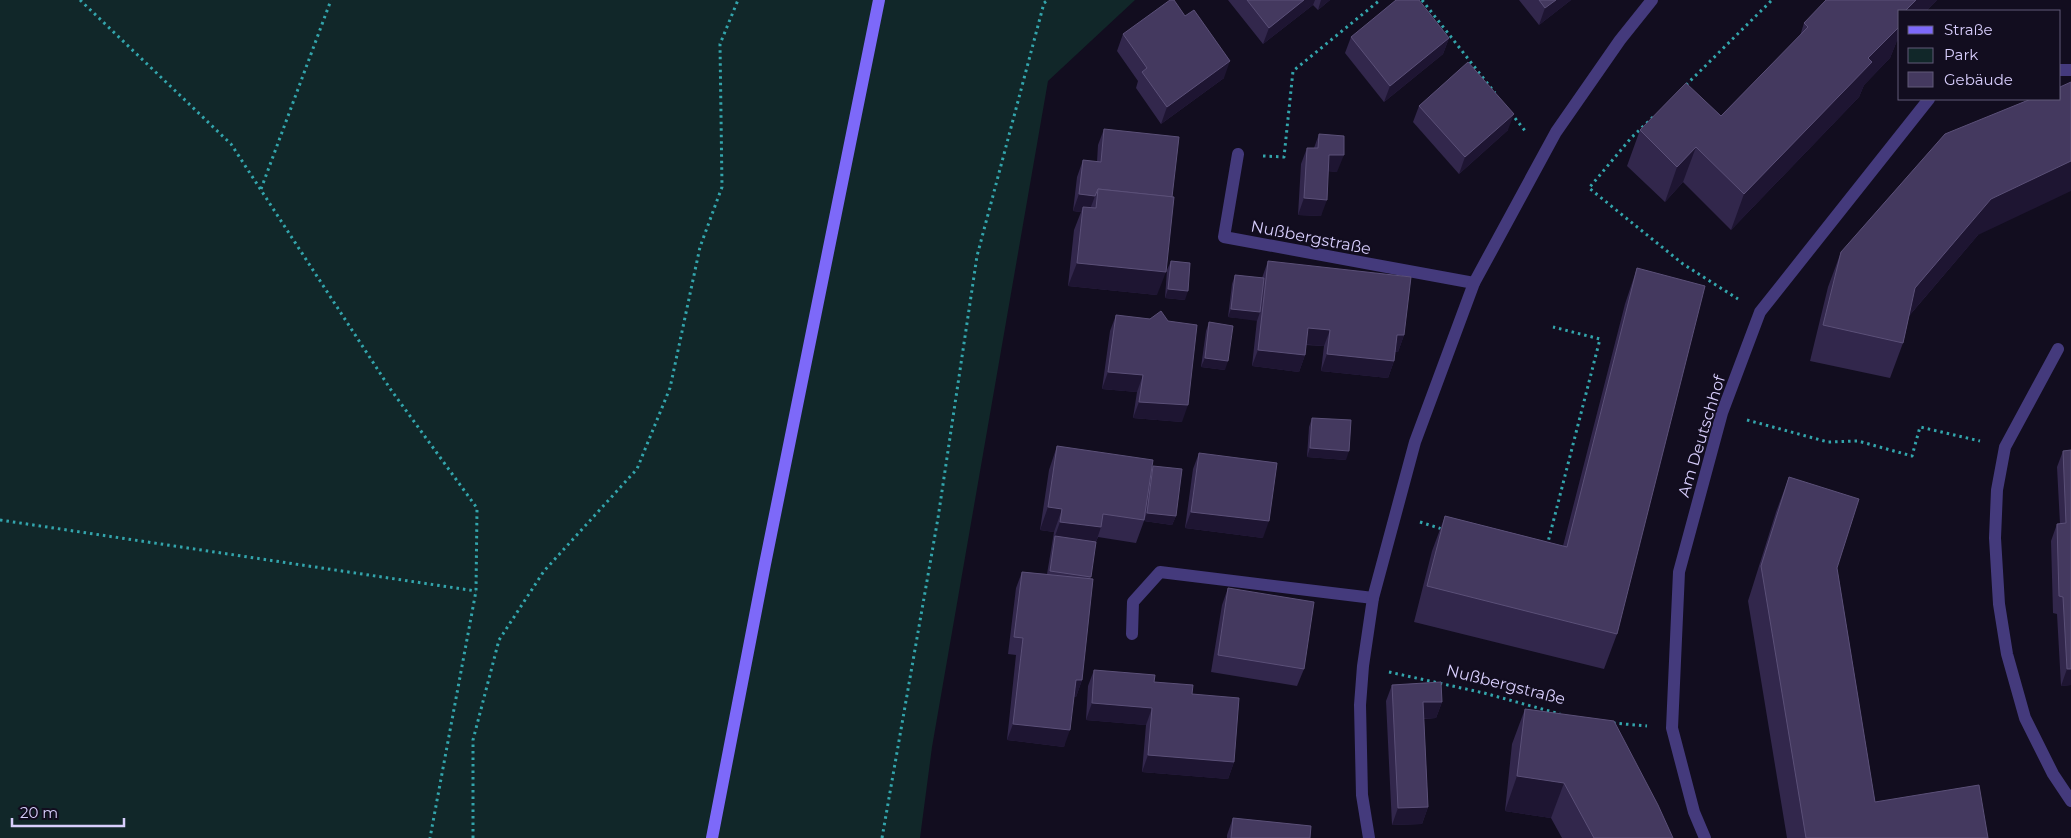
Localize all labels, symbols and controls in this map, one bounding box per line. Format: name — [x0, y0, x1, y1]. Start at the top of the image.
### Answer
legend — [1898, 10, 2061, 100]
text: Straße — [1944, 20, 1993, 39]
text: Park — [1944, 45, 1978, 64]
text: Gebäude — [1944, 70, 2013, 89]
street label: Nußbergstraße — [1249, 217, 1373, 258]
street label: Am Deutschhof — [1674, 372, 1729, 499]
street label: Nußbergstraße — [1444, 661, 1567, 708]
scale bar — [12, 796, 125, 828]
text: 20 m — [20, 803, 58, 822]

